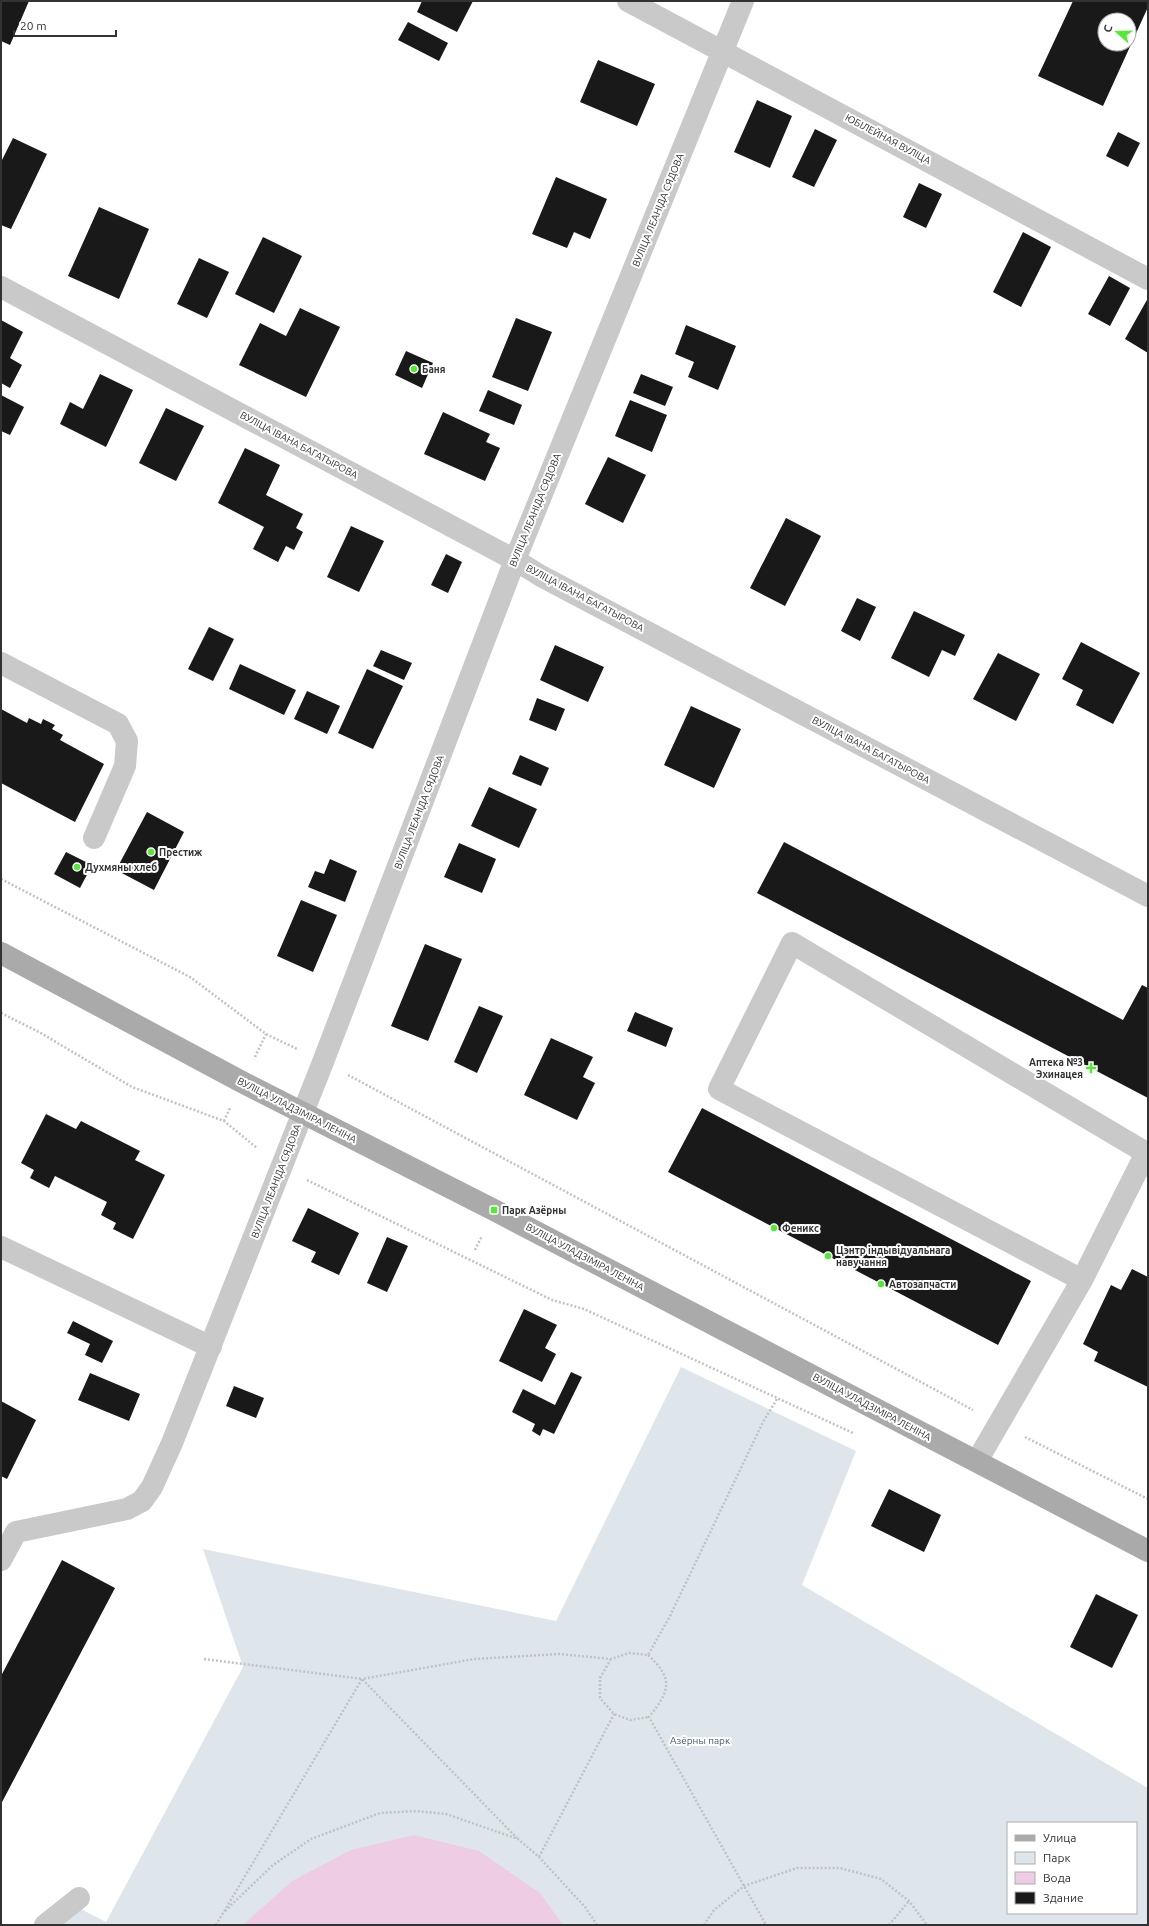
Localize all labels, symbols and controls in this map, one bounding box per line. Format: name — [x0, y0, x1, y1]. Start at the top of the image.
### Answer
scale bar — [14, 12, 116, 38]
north arrow — [1097, 12, 1137, 52]
text: 20 m — [20, 19, 47, 32]
text: С — [1101, 23, 1114, 34]
street label: ЮБІЛЕЙНАЯ ВУЛІЦА — [843, 112, 933, 166]
street label: ВУЛІЦА ЛЕАНІДА СЯДОВА — [630, 151, 686, 268]
marker: Баня — [409, 364, 419, 374]
place label: Баня — [422, 364, 446, 375]
street label: ВУЛІЦА ІВАНА БАГАТЫРОВА — [238, 409, 360, 481]
street label: ВУЛІЦА ЛЕАНІДА СЯДОВА — [507, 451, 563, 568]
street label: ВУЛІЦА ІВАНА БАГАТЫРОВА — [524, 562, 646, 634]
street label: ВУЛІЦА ІВАНА БАГАТЫРОВА — [810, 714, 932, 786]
street label: ВУЛІЦА ЛЕАНІДА СЯДОВА — [392, 753, 446, 871]
marker: Престиж — [146, 847, 156, 857]
place label: Престиж — [159, 847, 203, 858]
marker: Духмяны хлеб — [72, 862, 82, 872]
place label: Духмяны хлеб — [85, 862, 157, 873]
place label: Аптека №3 Эхинацея — [1029, 1057, 1083, 1080]
marker: Аптека №3 Эхинацея — [1086, 1063, 1096, 1073]
street label: ВУЛІЦА УЛАДЗІМІРА ЛЕНІНА — [236, 1075, 359, 1145]
street label: ВУЛІЦА ЛЕАНІДА СЯДОВА — [249, 1122, 303, 1240]
marker: Парк Азёрны — [489, 1205, 499, 1215]
place label: Парк Азёрны — [502, 1205, 566, 1216]
street label: ВУЛІЦА УЛАДЗІМІРА ЛЕНІНА — [524, 1221, 646, 1293]
marker: Феникс — [769, 1223, 779, 1233]
place label: Феникс — [782, 1223, 819, 1234]
place label: Цэнтр індывідуальнага навучання — [836, 1245, 950, 1268]
marker: Цэнтр індывідуальнага навучання — [823, 1251, 833, 1261]
marker: Автозапчасти — [876, 1279, 886, 1289]
place label: Автозапчасти — [889, 1279, 956, 1290]
street label: ВУЛІЦА УЛАДЗІМІРА ЛЕНІНА — [811, 1371, 933, 1443]
park label: Азёрны парк — [670, 1735, 730, 1746]
legend — [1007, 1822, 1137, 1914]
text: Улица — [1043, 1831, 1076, 1844]
text: Парк — [1043, 1851, 1071, 1864]
text: Вода — [1043, 1871, 1071, 1884]
text: Здание — [1043, 1891, 1084, 1904]

